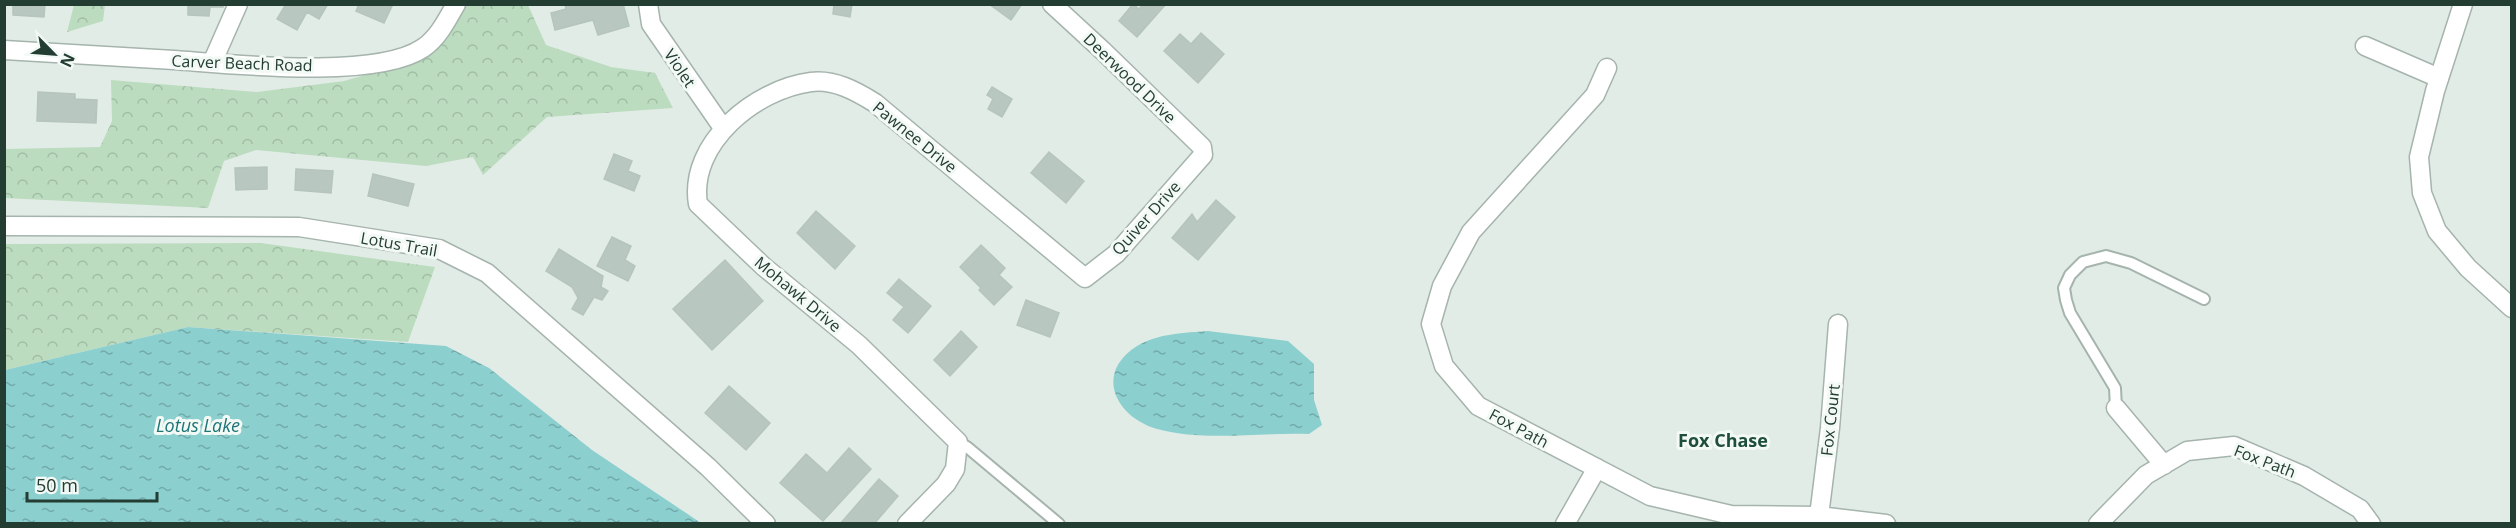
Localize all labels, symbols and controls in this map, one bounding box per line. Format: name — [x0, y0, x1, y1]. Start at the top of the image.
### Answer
north arrow — [24, 24, 84, 84]
street label: Deerwood Drive — [1079, 28, 1181, 128]
street label: Violet — [659, 44, 701, 92]
text: N — [55, 50, 80, 71]
street label: Carver Beach Road — [171, 50, 313, 76]
street label: Pawnee Drive — [868, 96, 962, 178]
street label: Quiver Drive — [1107, 176, 1185, 260]
street label: Lotus Trail — [359, 226, 439, 262]
street label: Mohawk Drive — [750, 251, 846, 337]
street label: Fox Court — [1815, 383, 1845, 457]
street label: Fox Path — [1485, 403, 1553, 453]
water label: Lotus Lake — [156, 413, 240, 437]
district label: Fox Chase — [1678, 428, 1768, 452]
street label: Fox Path — [2231, 439, 2299, 483]
scale bar — [27, 465, 158, 503]
text: 50 m — [36, 473, 78, 497]

